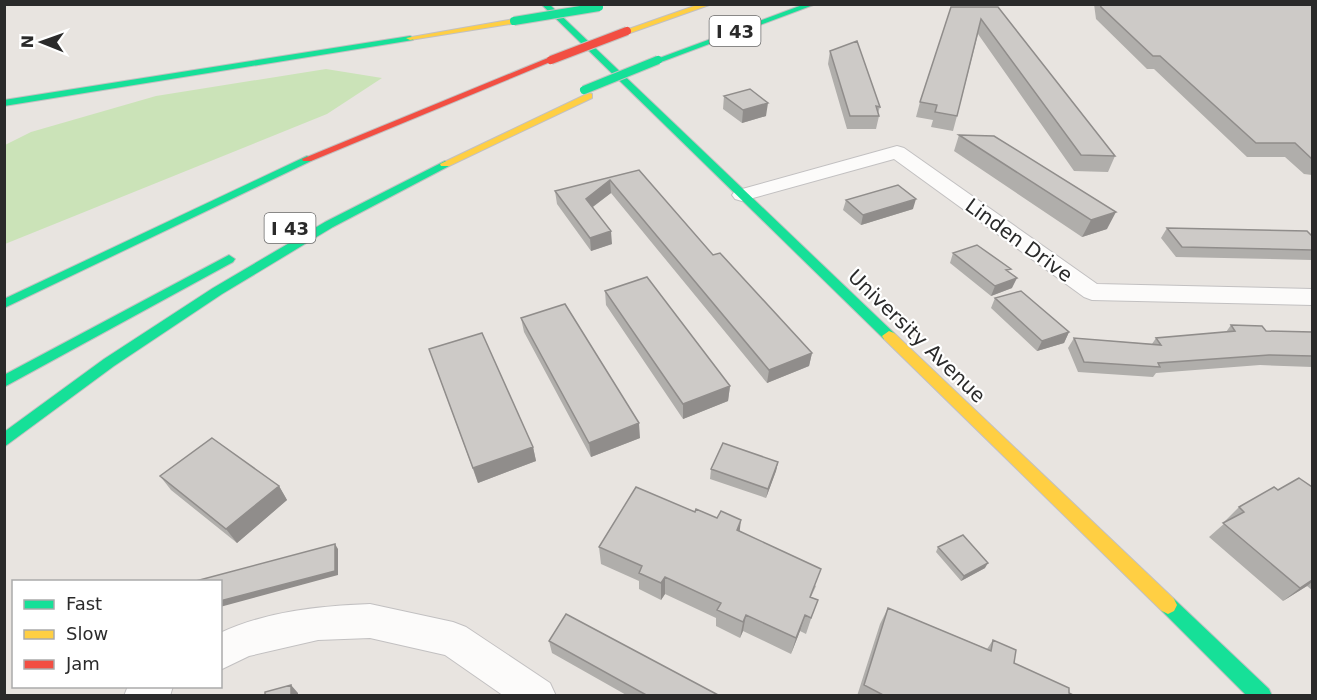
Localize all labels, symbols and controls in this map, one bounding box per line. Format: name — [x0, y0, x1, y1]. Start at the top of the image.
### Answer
north arrow — [12, 12, 72, 72]
road number: I 43 — [710, 16, 760, 46]
text: N — [18, 35, 37, 49]
street label: Linden Drive — [961, 193, 1077, 287]
road number: I 43 — [264, 213, 316, 243]
street label: University Avenue — [843, 264, 991, 408]
legend — [12, 580, 222, 688]
text: Fast — [66, 593, 102, 614]
text: Slow — [66, 623, 108, 644]
text: Jam — [65, 653, 100, 674]

